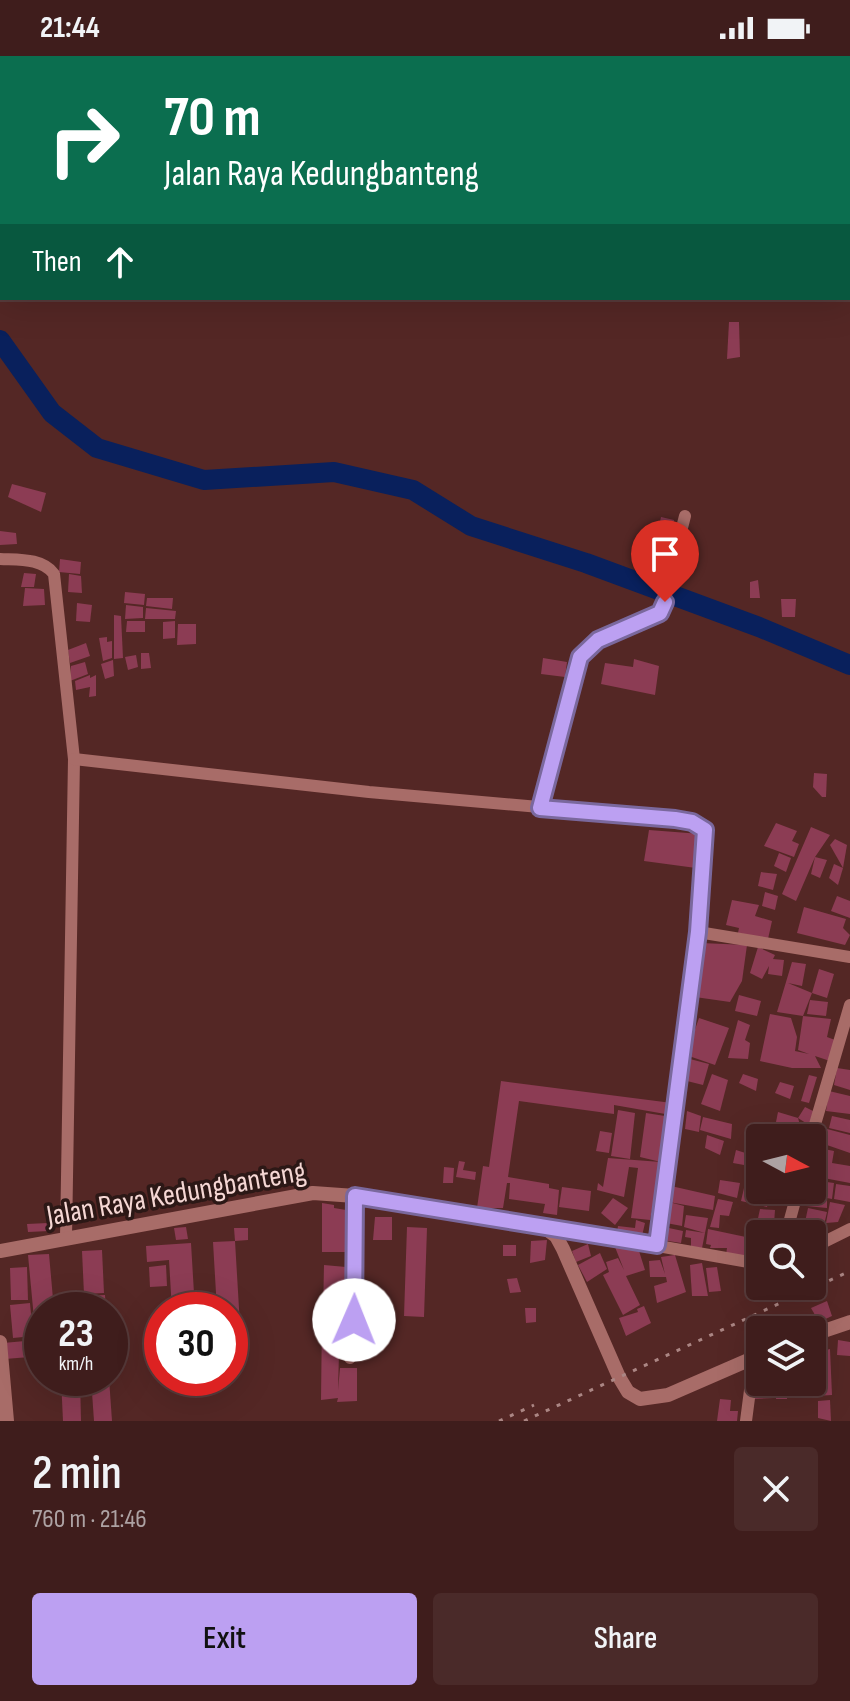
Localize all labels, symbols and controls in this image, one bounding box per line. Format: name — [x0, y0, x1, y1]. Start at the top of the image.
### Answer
text: 21:44 — [40, 10, 100, 46]
text: 70 m — [164, 85, 261, 152]
icon: right — [32, 88, 136, 192]
text: Jalan Raya Kedungbanteng — [164, 153, 479, 196]
icon: ahead — [98, 240, 142, 284]
text: Then — [32, 244, 82, 280]
pin — [631, 520, 699, 602]
icon: arrive — [643, 532, 687, 576]
north arrow — [746, 1124, 826, 1204]
map controls — [746, 1124, 826, 1396]
street label: Jalan Raya Kedungbanteng — [43, 1153, 309, 1235]
button: search — [746, 1220, 826, 1300]
position arrow — [312, 1278, 396, 1362]
speed limit sign: 30 — [144, 1292, 248, 1396]
text: 23 — [58, 1310, 94, 1358]
button: layers — [746, 1316, 826, 1396]
text: km/h — [59, 1352, 93, 1376]
text: 2 min — [32, 1445, 122, 1502]
button: close — [734, 1447, 818, 1531]
text: 760 m · 21:46 — [32, 1504, 147, 1535]
button: Exit — [32, 1593, 417, 1685]
button: Share — [433, 1593, 818, 1685]

